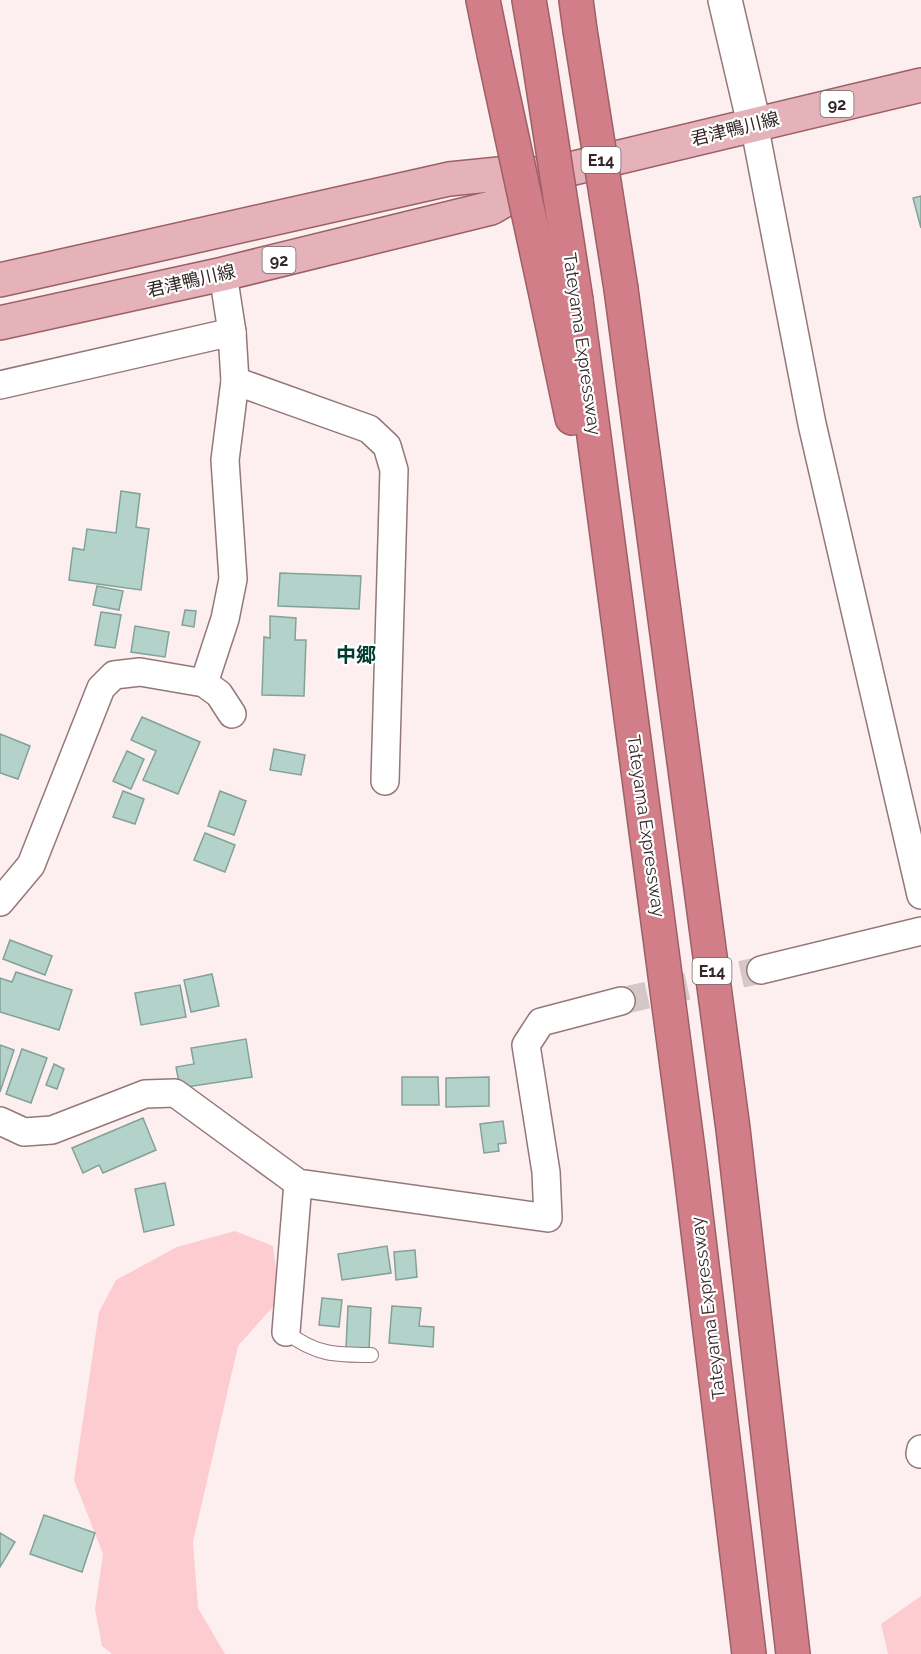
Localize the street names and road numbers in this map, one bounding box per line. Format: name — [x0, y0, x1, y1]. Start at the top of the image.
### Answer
road number: 92 — [820, 91, 854, 117]
street label: 君津鴨川線 — [689, 107, 781, 150]
road number: E14 — [582, 147, 620, 173]
road number: 92 — [262, 247, 296, 273]
street label: Tateyama Expressway — [559, 251, 606, 437]
street label: 君津鴨川線 — [145, 260, 237, 301]
street label: Tateyama Expressway — [623, 733, 670, 919]
road number: E14 — [692, 958, 732, 984]
street label: Tateyama Expressway — [686, 1215, 729, 1401]

